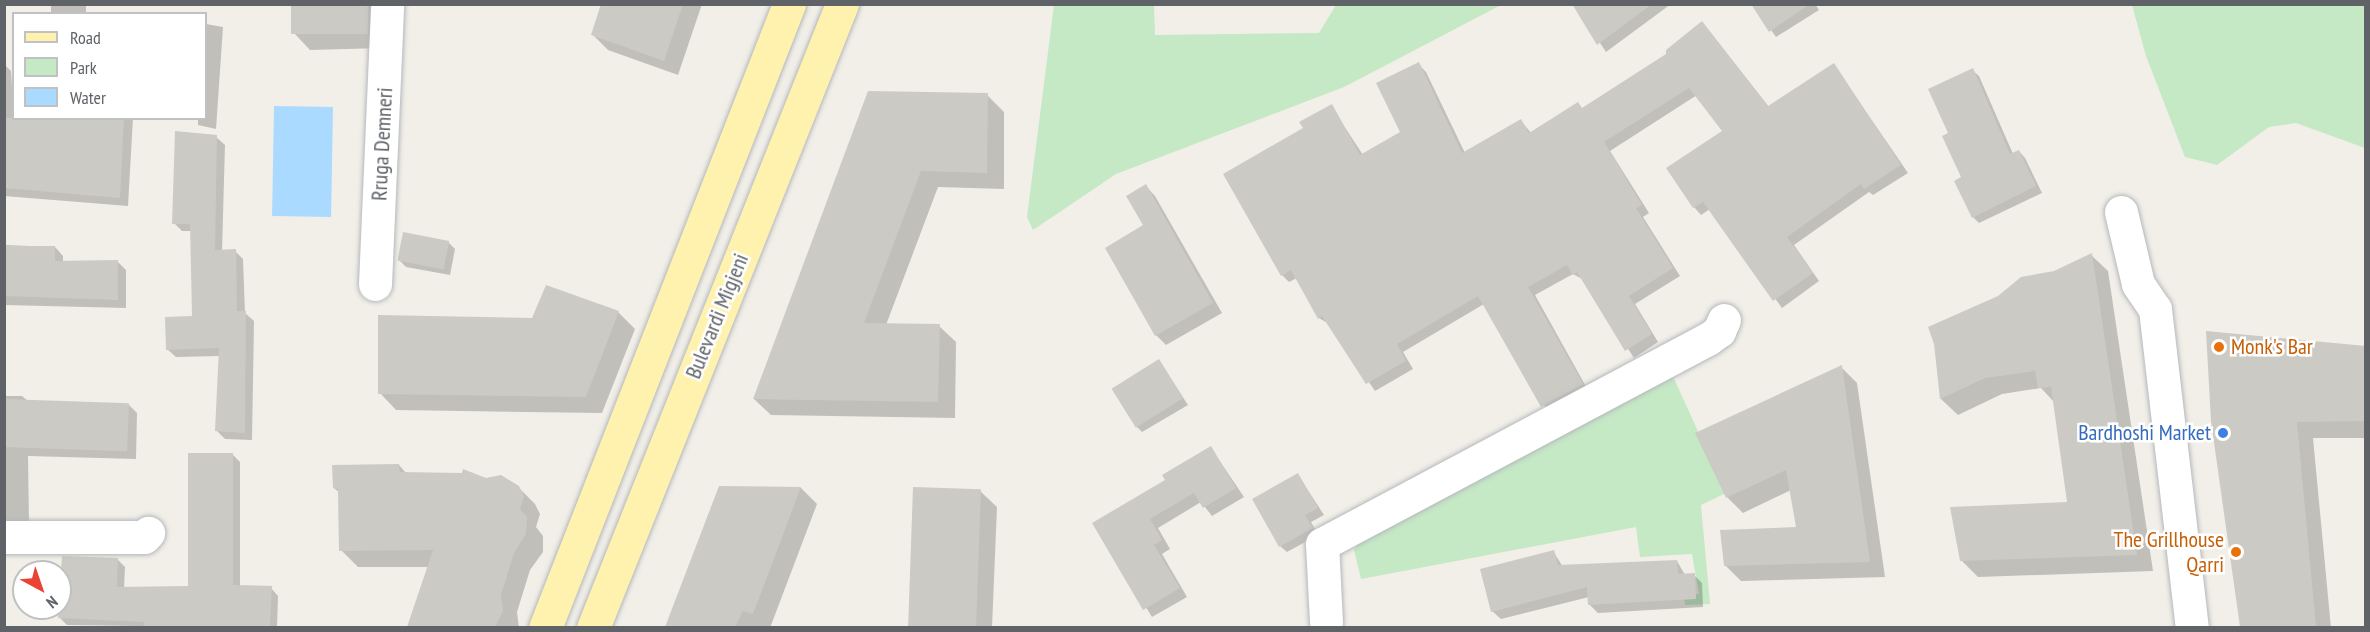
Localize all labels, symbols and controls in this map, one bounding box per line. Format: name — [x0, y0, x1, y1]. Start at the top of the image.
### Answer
legend — [12, 12, 207, 120]
text: Road — [70, 26, 101, 49]
text: Park — [70, 56, 97, 79]
text: Water — [70, 86, 106, 109]
street label: Rruga Demneri — [366, 87, 398, 201]
street label: Bulevardi Migjeni — [680, 250, 754, 382]
place label: Monk's Bar — [2231, 334, 2313, 360]
marker: Monk's Bar — [2212, 340, 2226, 354]
place label: Bardhoshi Market — [2078, 420, 2211, 446]
marker: Bardhoshi Market — [2216, 426, 2230, 440]
place label: The Grillhouse Qarri — [2114, 526, 2224, 578]
marker: The Grillhouse Qarri — [2229, 545, 2243, 559]
north arrow — [12, 560, 72, 620]
text: N — [43, 592, 62, 613]

